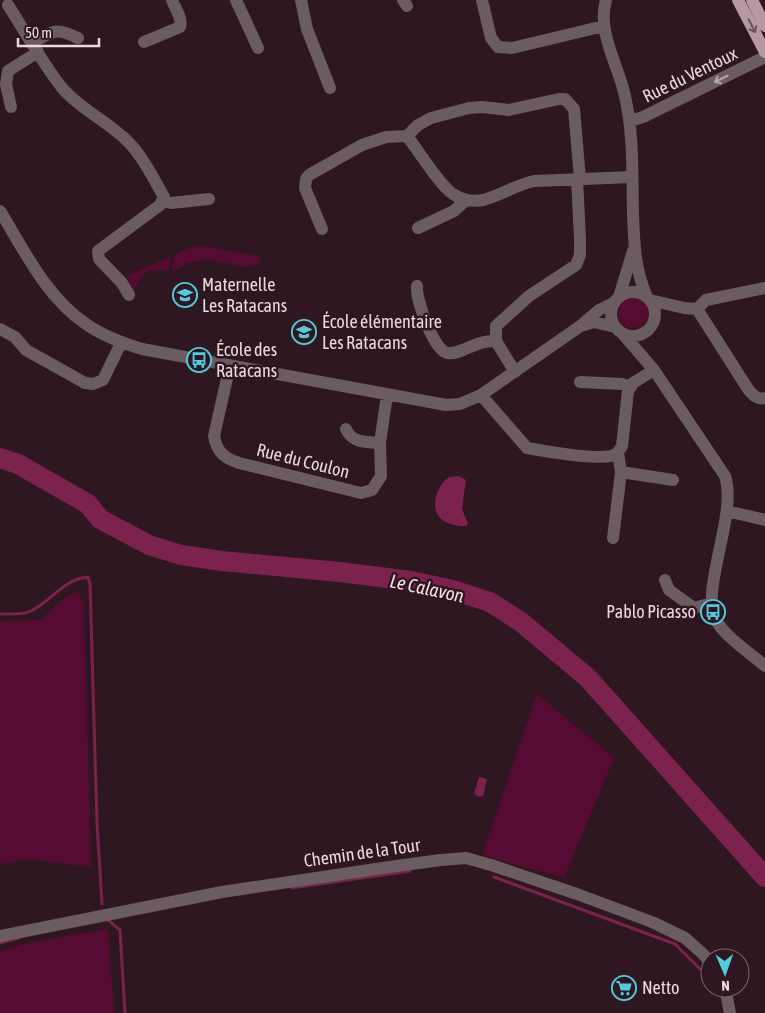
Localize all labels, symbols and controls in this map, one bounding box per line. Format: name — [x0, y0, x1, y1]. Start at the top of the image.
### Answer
scale bar — [18, 15, 99, 47]
one-way arrow — [748, 18, 757, 33]
text: 50 m — [25, 24, 52, 41]
street label: Rue du Ventoux — [639, 43, 741, 106]
one-way arrow — [714, 74, 729, 84]
place label: Maternelle Les Ratacans — [202, 274, 287, 316]
school or university icon: Maternelle Les Ratacans — [172, 282, 198, 308]
place label: École élémentaire Les Ratacans — [322, 311, 442, 353]
school or university icon: École élémentaire Les Ratacans — [291, 319, 317, 345]
place label: École des Ratacans — [216, 339, 277, 381]
bus stop icon: École des Ratacans — [186, 347, 212, 373]
street label: Rue du Coulon — [254, 439, 352, 482]
water label: Le Calavon — [388, 569, 466, 607]
bus stop icon: Pablo Picasso — [700, 599, 726, 625]
place label: Pablo Picasso — [606, 601, 696, 622]
street label: Chemin de la Tour — [302, 834, 422, 871]
north arrow — [700, 948, 750, 998]
supermarket icon: Netto — [611, 975, 637, 1001]
place label: Netto — [642, 977, 679, 998]
text: N — [721, 978, 730, 994]

